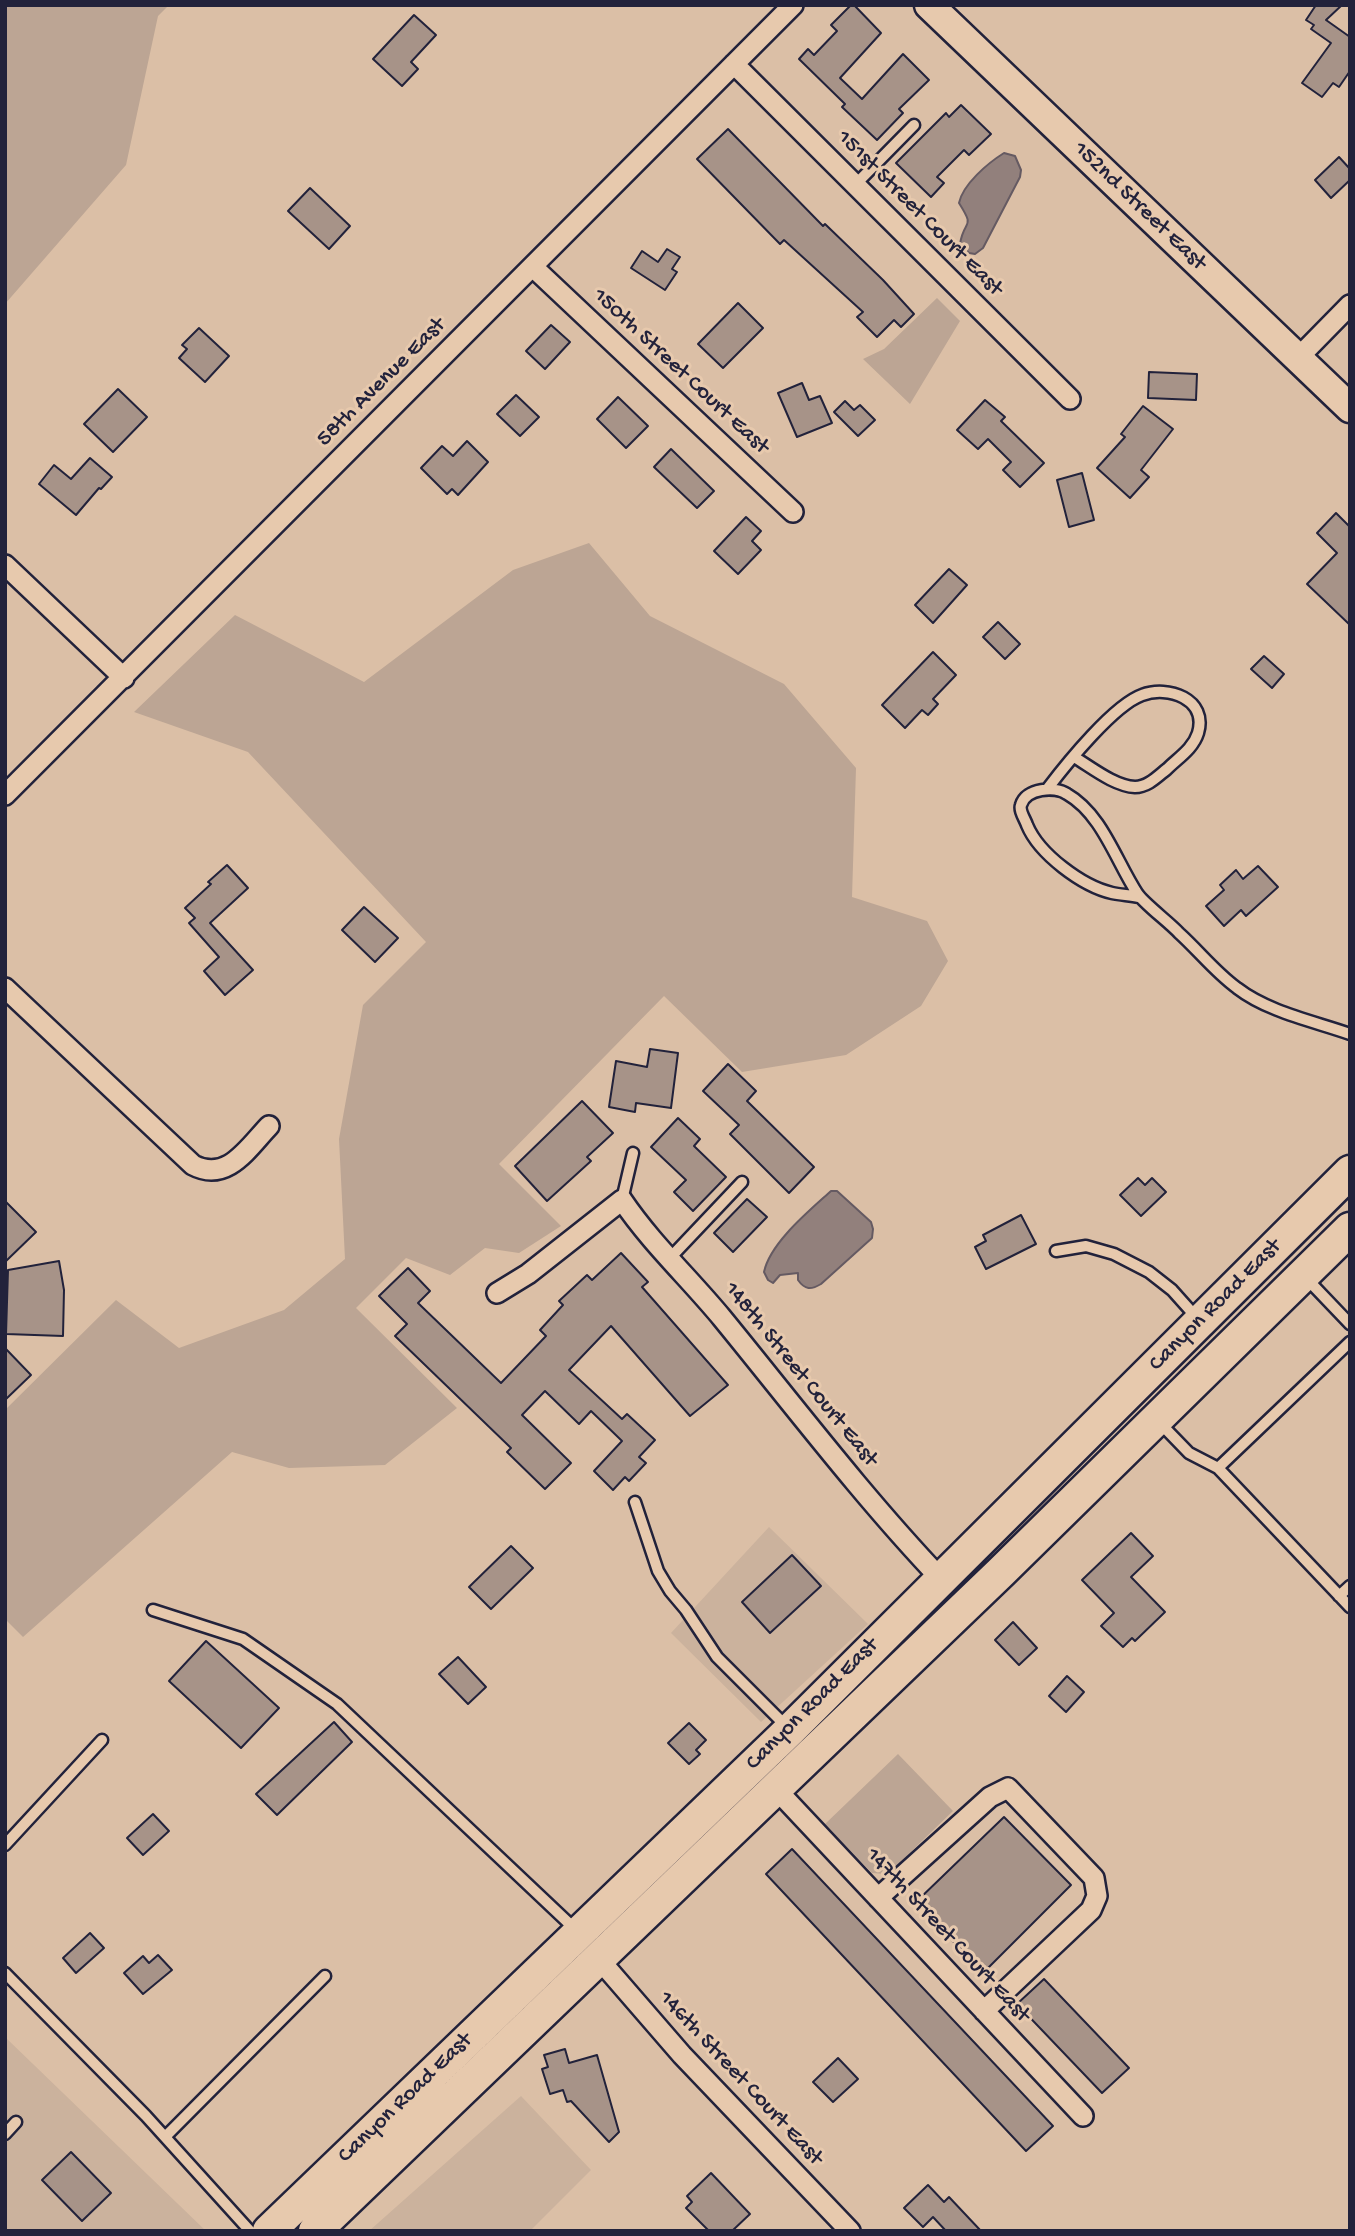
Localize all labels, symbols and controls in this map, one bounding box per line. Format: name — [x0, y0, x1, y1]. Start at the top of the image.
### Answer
street label: 151st Street Court East — [830, 125, 1008, 303]
street label: 152nd Street East — [1067, 137, 1211, 277]
street label: 150th Street Court East — [586, 283, 774, 461]
street label: 58th Avenue East — [312, 313, 452, 453]
street label: Canyon Road East — [1144, 1234, 1288, 1378]
street label: 148th Street Court East — [717, 1277, 883, 1473]
street label: Canyon Road East — [741, 1633, 885, 1777]
street label: 147th Street Court East — [859, 1843, 1035, 2029]
street label: 146th Street Court East — [652, 1986, 828, 2172]
street label: Canyon Road East — [333, 2028, 479, 2170]

